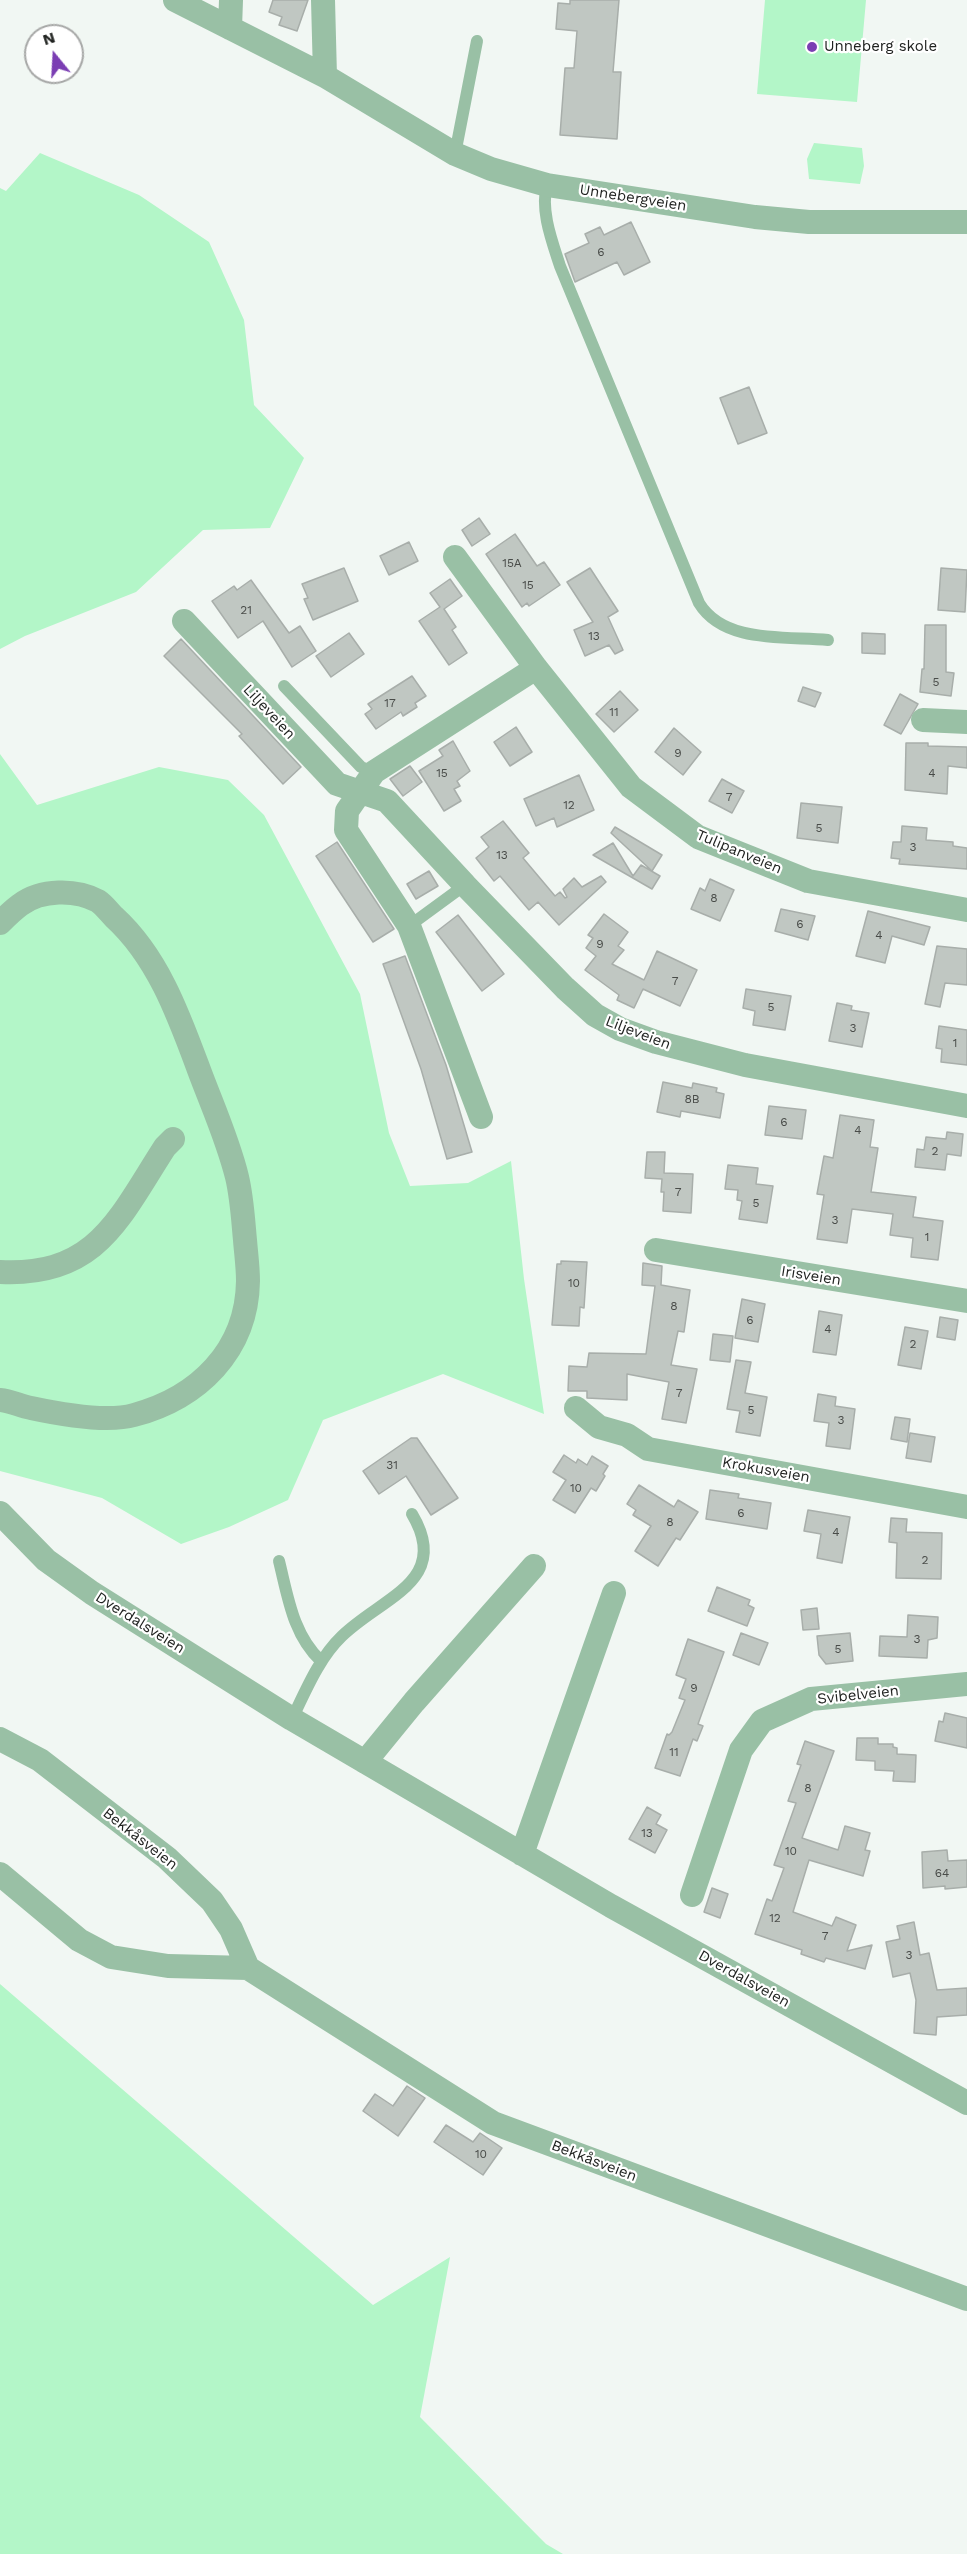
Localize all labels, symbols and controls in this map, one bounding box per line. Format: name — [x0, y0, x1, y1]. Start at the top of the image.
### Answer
north arrow — [24, 24, 84, 84]
text: N — [40, 27, 57, 49]
place label: Unneberg skole — [824, 38, 937, 56]
marker: Unneberg skole — [805, 40, 819, 54]
street label: Unnebergveien — [578, 181, 688, 215]
house number: 6 — [597, 245, 605, 259]
house number: 15A — [502, 556, 522, 570]
house number: 15 — [522, 578, 534, 592]
house number: 21 — [240, 603, 252, 617]
house number: 13 — [588, 629, 600, 643]
house number: 5 — [933, 675, 939, 689]
street label: Liljeveien — [239, 681, 299, 743]
house number: 17 — [384, 696, 396, 710]
house number: 11 — [609, 705, 619, 719]
house number: 9 — [674, 746, 682, 760]
house number: 15 — [436, 766, 448, 780]
house number: 4 — [928, 766, 936, 780]
house number: 7 — [726, 790, 732, 804]
house number: 12 — [563, 798, 575, 812]
house number: 5 — [816, 821, 822, 835]
street label: Tulipanveien — [693, 826, 785, 878]
house number: 3 — [910, 840, 916, 854]
house number: 13 — [496, 848, 508, 862]
house number: 8 — [710, 891, 718, 905]
house number: 6 — [796, 917, 804, 931]
house number: 4 — [875, 928, 883, 942]
house number: 9 — [596, 937, 604, 951]
house number: 7 — [672, 974, 678, 988]
house number: 5 — [768, 1000, 774, 1014]
street label: Liljeveien — [603, 1012, 673, 1054]
house number: 3 — [850, 1021, 856, 1035]
house number: 1 — [953, 1036, 957, 1050]
house number: 8B — [684, 1092, 700, 1106]
house number: 6 — [780, 1115, 788, 1129]
house number: 4 — [854, 1123, 862, 1137]
house number: 2 — [932, 1144, 938, 1158]
house number: 7 — [675, 1185, 681, 1199]
house number: 5 — [753, 1196, 759, 1210]
house number: 3 — [832, 1213, 838, 1227]
house number: 1 — [925, 1230, 929, 1244]
street label: Irisveien — [780, 1262, 842, 1290]
house number: 10 — [568, 1276, 580, 1290]
house number: 8 — [670, 1299, 678, 1313]
house number: 6 — [746, 1313, 754, 1327]
house number: 4 — [824, 1322, 832, 1336]
house number: 2 — [910, 1337, 916, 1351]
house number: 7 — [676, 1386, 682, 1400]
house number: 5 — [748, 1403, 754, 1417]
house number: 3 — [838, 1413, 844, 1427]
street label: Krokusveien — [721, 1453, 811, 1487]
house number: 31 — [386, 1458, 398, 1472]
house number: 10 — [570, 1481, 582, 1495]
house number: 6 — [737, 1506, 745, 1520]
house number: 8 — [666, 1515, 674, 1529]
house number: 4 — [832, 1525, 840, 1539]
house number: 2 — [922, 1553, 928, 1567]
street label: Dverdalsveien — [92, 1588, 188, 1658]
house number: 3 — [914, 1632, 920, 1646]
house number: 5 — [835, 1642, 841, 1656]
house number: 9 — [690, 1681, 698, 1695]
street label: Svibelveien — [816, 1682, 900, 1708]
house number: 11 — [669, 1745, 679, 1759]
house number: 8 — [804, 1781, 812, 1795]
street label: Bekkåsveien — [99, 1804, 181, 1874]
house number: 13 — [641, 1826, 653, 1840]
house number: 10 — [785, 1844, 797, 1858]
house number: 64 — [935, 1866, 949, 1880]
house number: 12 — [769, 1911, 781, 1925]
house number: 7 — [822, 1929, 828, 1943]
street label: Dverdalsveien — [695, 1946, 793, 2012]
house number: 3 — [906, 1948, 912, 1962]
street label: Bekkåsveien — [549, 2136, 639, 2186]
house number: 10 — [475, 2147, 487, 2161]

